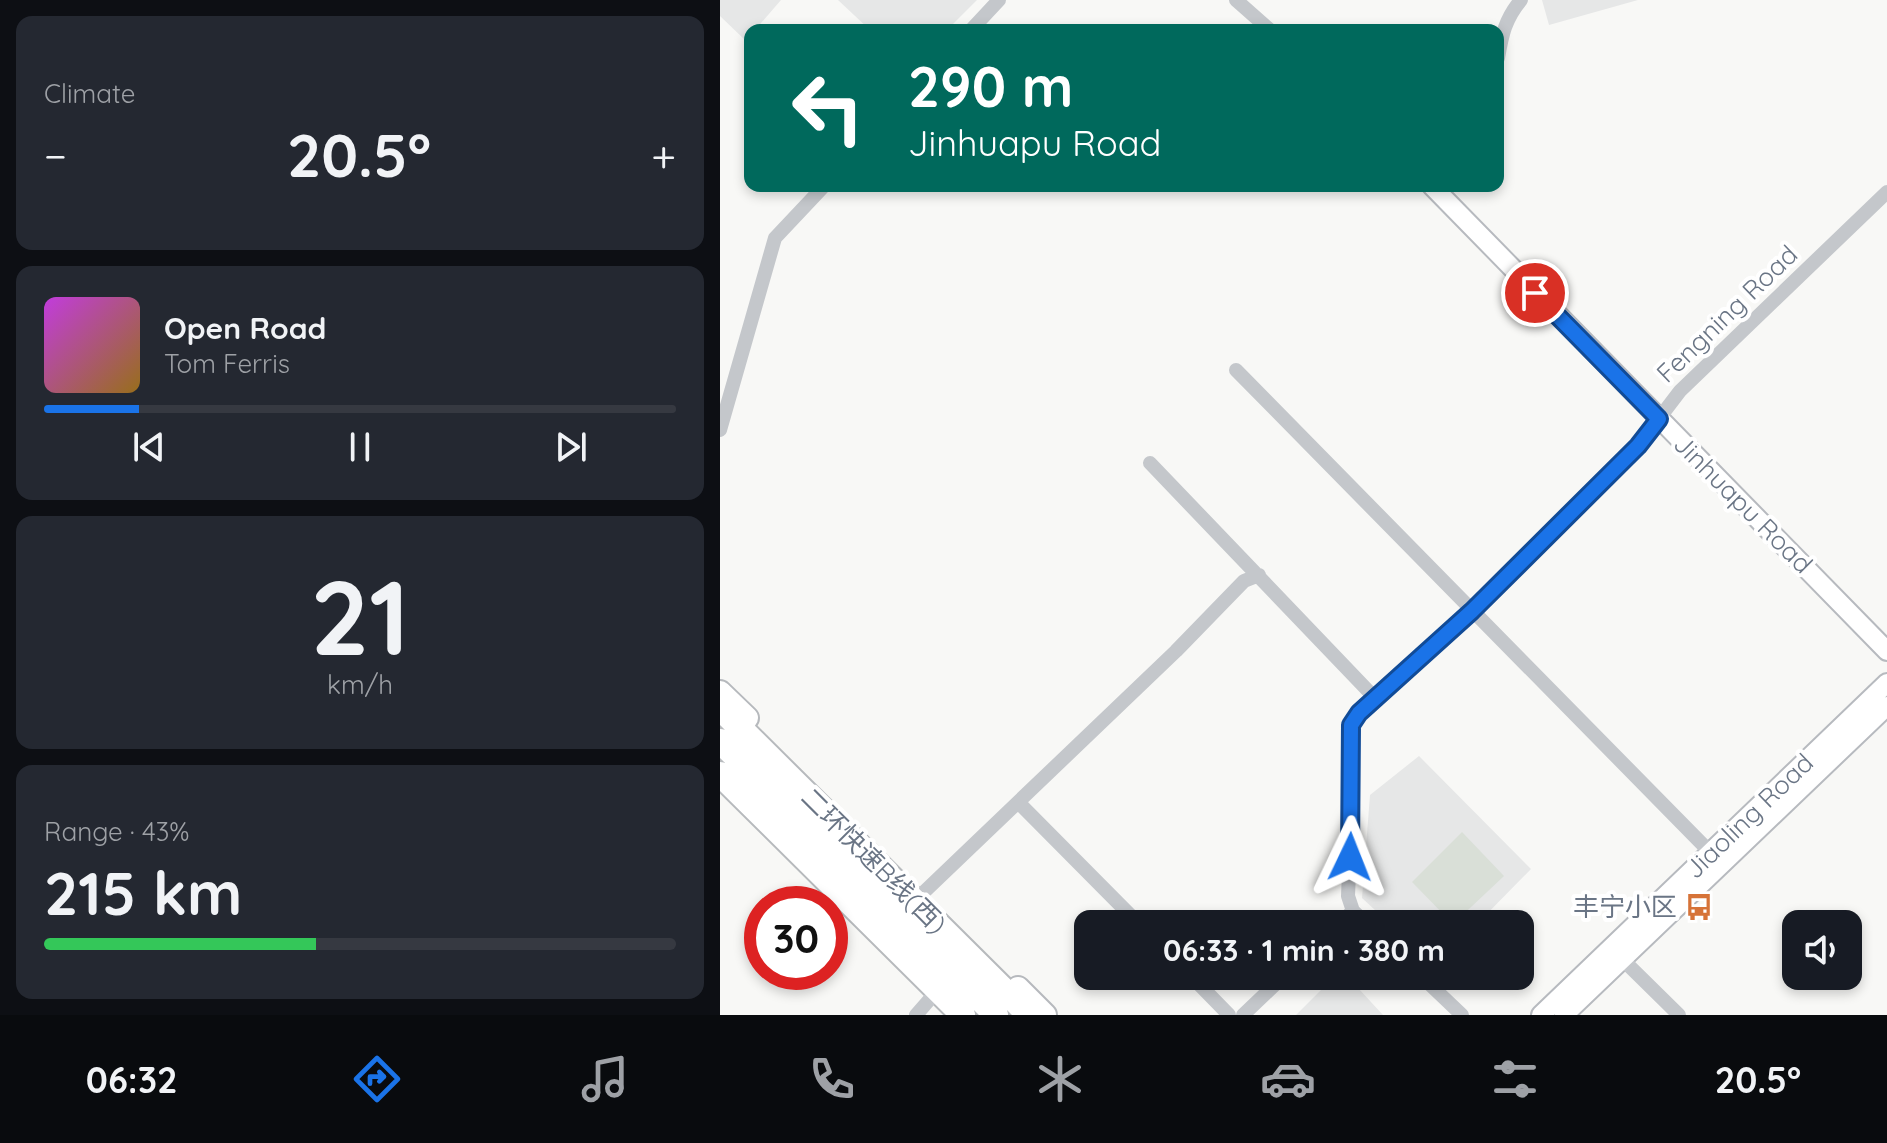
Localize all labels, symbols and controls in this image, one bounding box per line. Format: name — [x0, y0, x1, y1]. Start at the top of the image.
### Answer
text: 290 m — [908, 51, 1073, 121]
icon: left — [776, 56, 880, 160]
text: Climate — [44, 77, 135, 110]
text: 20.5° — [287, 117, 431, 192]
text: Jinhuapu Road — [908, 120, 1161, 165]
text: − — [44, 128, 67, 183]
text: + — [651, 128, 676, 183]
street label: Fengning Road — [1649, 238, 1804, 389]
pin — [1501, 259, 1569, 327]
icon: arrive — [1513, 271, 1557, 315]
text: Open Road — [164, 309, 326, 347]
text: Tom Ferris — [164, 347, 290, 380]
icon: previous — [127, 425, 171, 469]
icon: pause — [338, 425, 382, 469]
icon: next — [549, 425, 593, 469]
street label: Jinhuapu Road — [1667, 427, 1820, 580]
text: 21 — [310, 551, 410, 681]
text: km/h — [327, 668, 393, 701]
street label: Jiaoling Road — [1677, 746, 1820, 885]
street label: 二环快速B线(西) — [795, 781, 954, 940]
text: Range · 43% — [44, 815, 189, 848]
position arrow — [1308, 815, 1392, 899]
text: 215 km — [44, 855, 242, 930]
speed limit sign: 30 — [744, 886, 848, 990]
place label: 丰宁小区 — [1573, 890, 1677, 923]
bus stop icon: 丰宁小区 — [1684, 892, 1714, 922]
map controls — [1782, 910, 1862, 990]
button: sound — [1782, 910, 1862, 990]
text: 06:33 · 1 min · 380 m — [1163, 931, 1445, 969]
icon: directions — [349, 1051, 405, 1107]
icon: music — [577, 1051, 633, 1107]
icon: phone — [804, 1051, 860, 1107]
icon: climate — [1032, 1051, 1088, 1107]
icon: car — [1260, 1051, 1316, 1107]
icon: filters — [1487, 1051, 1543, 1107]
text: 06:32 — [86, 1057, 177, 1102]
text: 20.5° — [1715, 1057, 1801, 1102]

